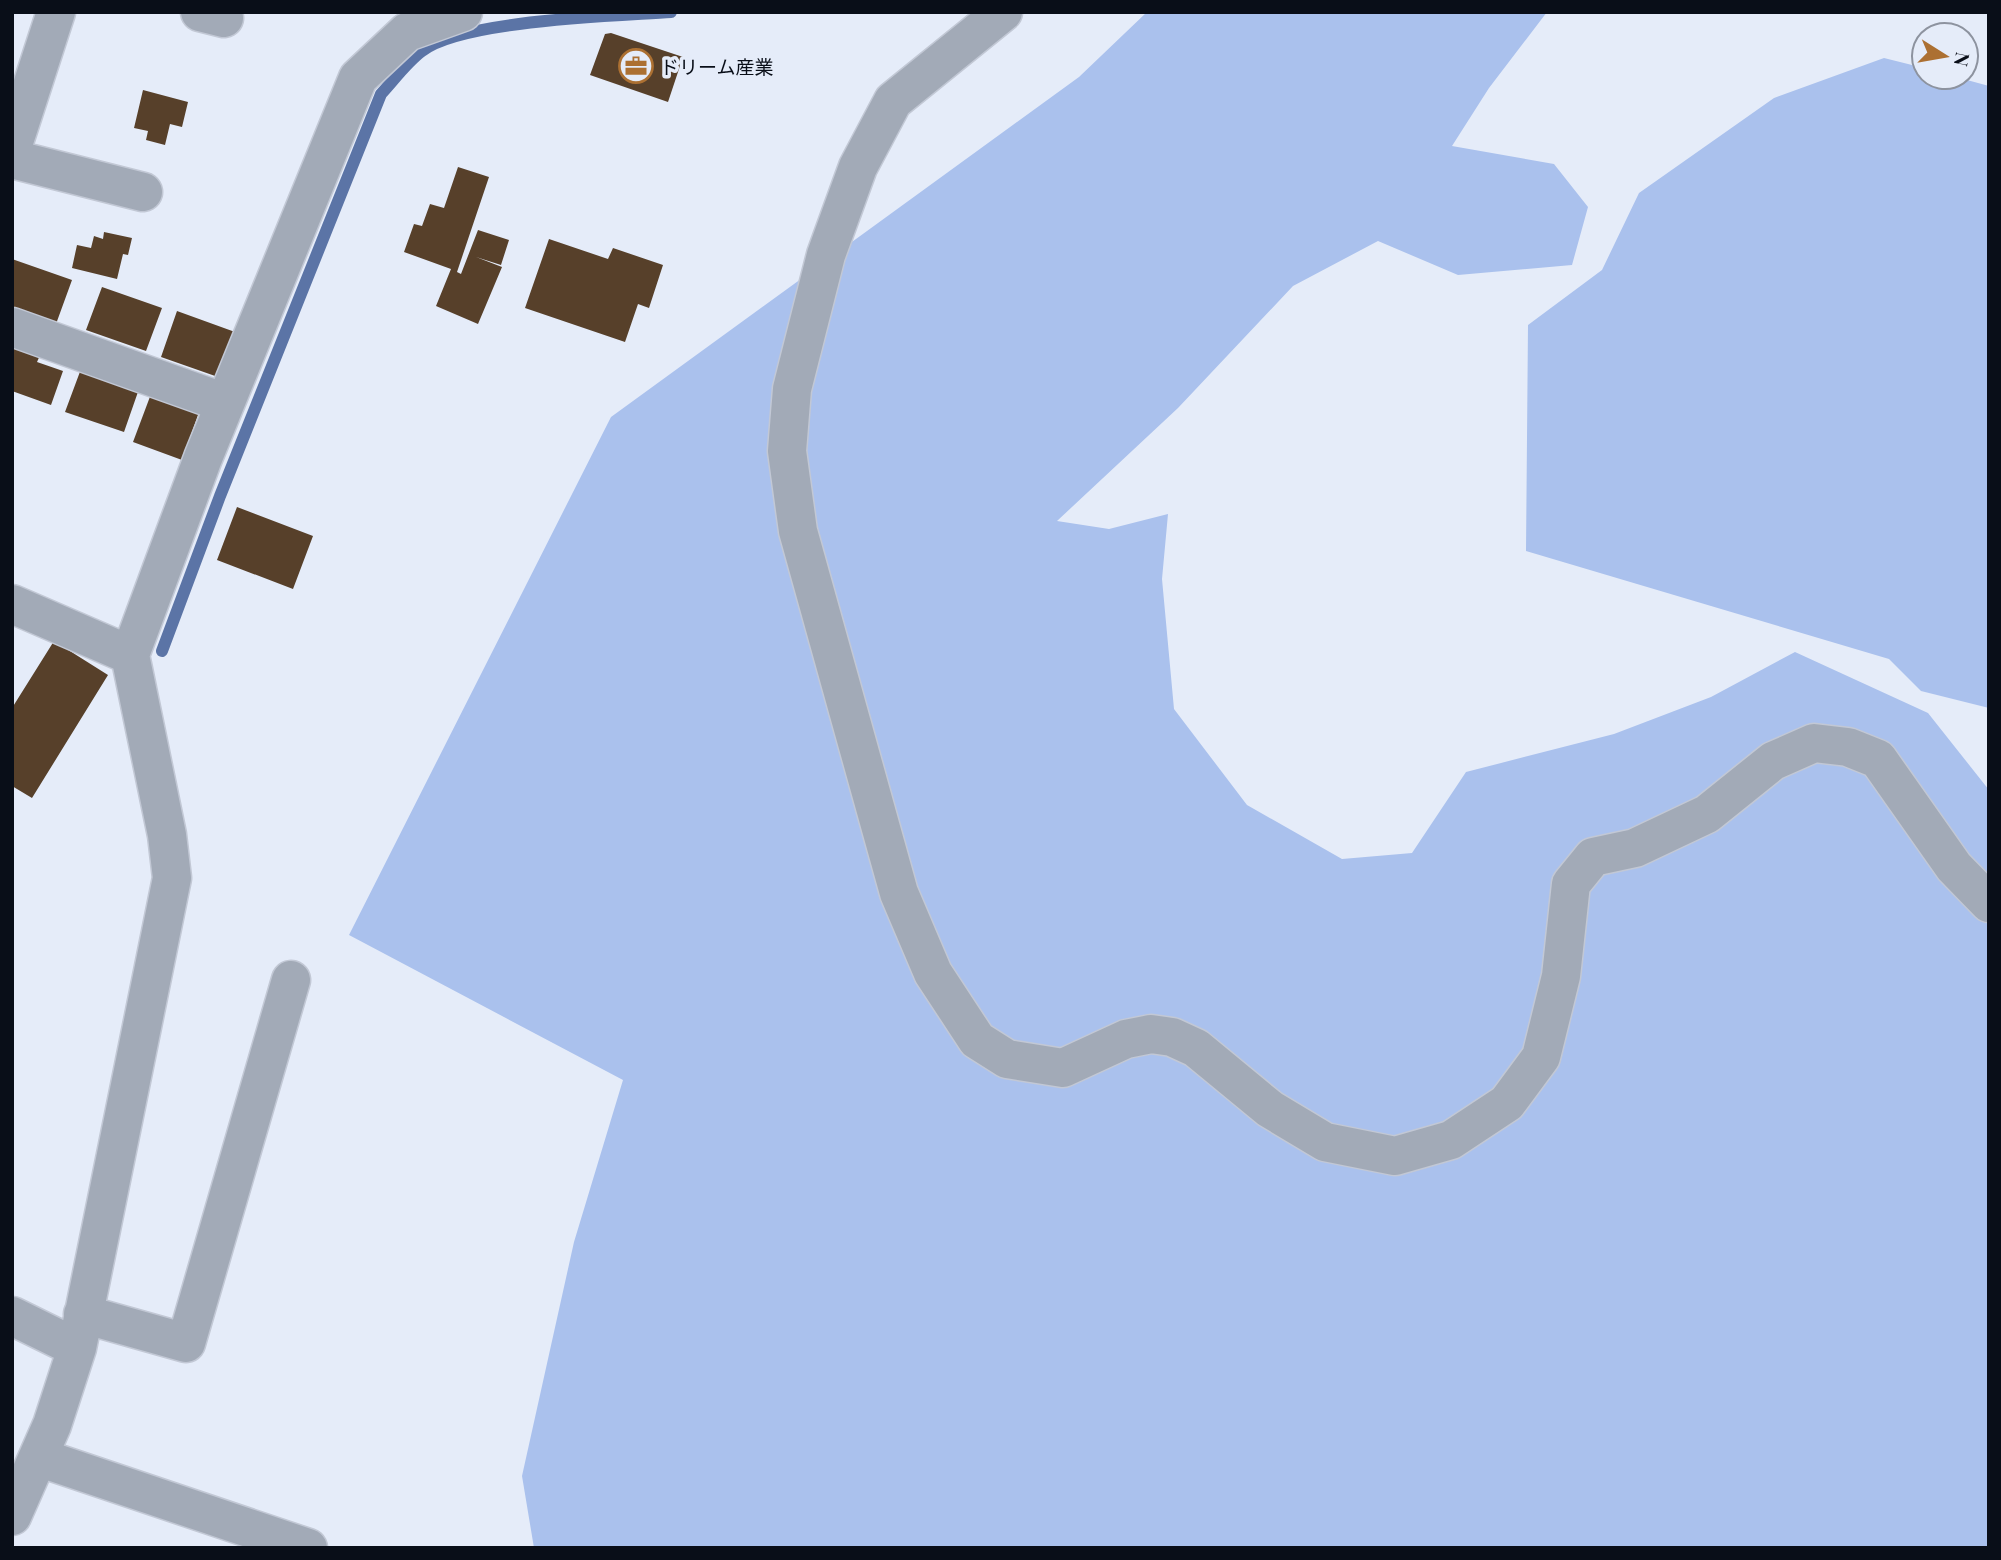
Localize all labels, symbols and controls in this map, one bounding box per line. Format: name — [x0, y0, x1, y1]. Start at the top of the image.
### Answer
north arrow — [1910, 21, 1980, 91]
office icon: ドリーム産業 — [617, 47, 655, 85]
text: N — [1949, 50, 1977, 69]
place label: ドリーム産業 — [660, 53, 773, 79]

